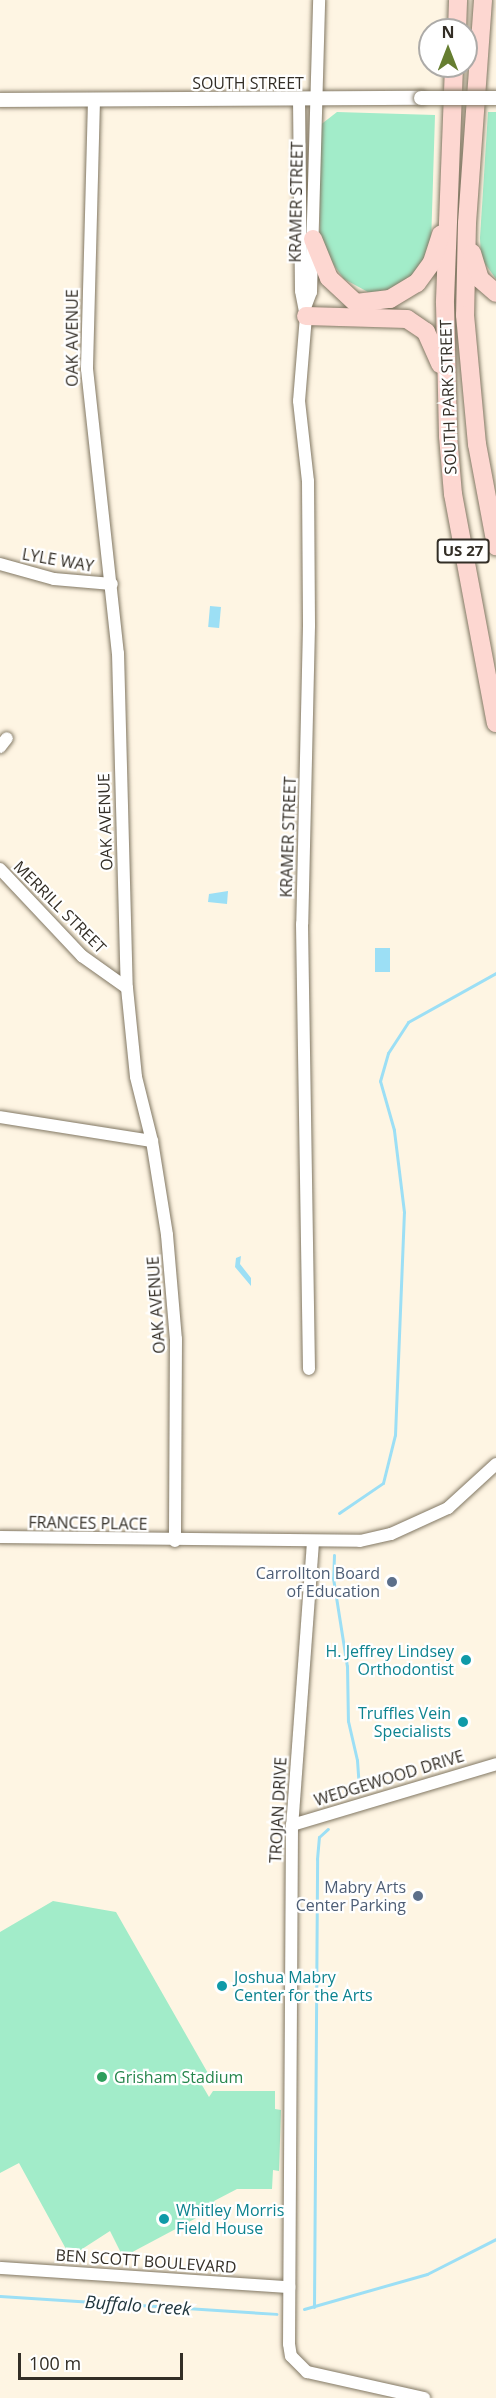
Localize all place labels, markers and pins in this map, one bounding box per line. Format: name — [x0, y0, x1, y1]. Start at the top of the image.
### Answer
place label: Carrollton Board of Education — [256, 1563, 380, 1601]
marker: Carrollton Board of Education — [385, 1575, 399, 1589]
place label: H. Jeffrey Lindsey Orthodontist — [325, 1641, 454, 1679]
marker: H. Jeffrey Lindsey Orthodontist — [459, 1653, 473, 1667]
place label: Truffles Vein Specialists — [358, 1703, 451, 1741]
marker: Truffles Vein Specialists — [456, 1715, 470, 1729]
place label: Mabry Arts Center Parking — [296, 1877, 406, 1915]
marker: Mabry Arts Center Parking — [411, 1889, 425, 1903]
place label: Joshua Mabry Center for the Arts — [234, 1967, 373, 2005]
marker: Joshua Mabry Center for the Arts — [215, 1979, 229, 1993]
place label: Grisham Stadium — [114, 2067, 243, 2087]
marker: Grisham Stadium — [95, 2070, 109, 2084]
place label: Whitley Morris Field House — [176, 2200, 284, 2238]
marker: Whitley Morris Field House — [157, 2212, 171, 2226]

